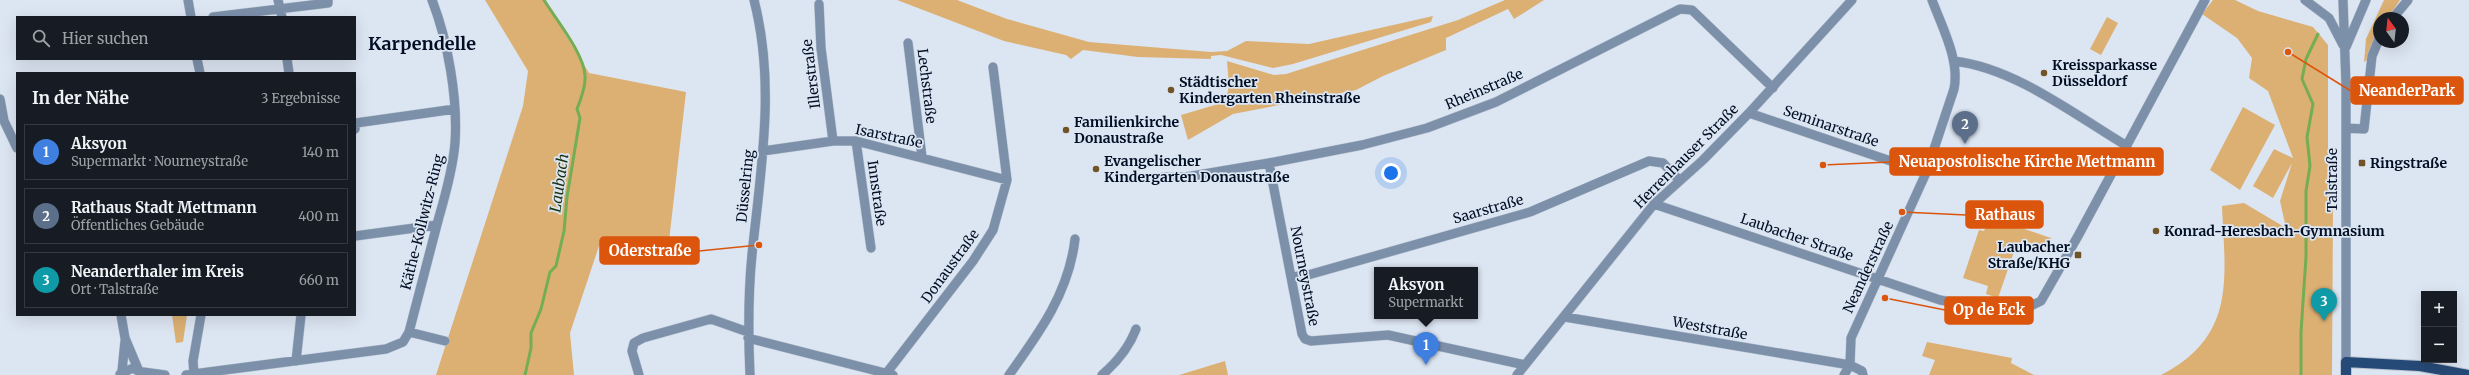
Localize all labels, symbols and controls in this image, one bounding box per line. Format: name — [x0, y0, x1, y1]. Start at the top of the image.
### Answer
north arrow — [2373, 12, 2409, 48]
search box — [16, 16, 356, 60]
icon: search — [30, 27, 52, 49]
text: Hier suchen — [62, 29, 149, 48]
district label: Karpendelle — [368, 32, 476, 55]
street label: Illerstraße — [798, 38, 824, 110]
street label: Lechstraße — [913, 48, 941, 124]
place label: Kreissparkasse Düsseldorf — [2052, 56, 2158, 90]
street label: Rheinstraße — [1442, 65, 1526, 113]
marker: Kreissparkasse Düsseldorf — [2039, 68, 2049, 78]
place label: Städtischer Kindergarten Rheinstraße — [1179, 73, 1361, 107]
callout: NeanderPark — [2351, 77, 2463, 104]
text: NeanderPark — [2359, 81, 2456, 100]
marker: Städtischer Kindergarten Rheinstraße — [1166, 85, 1176, 95]
text: In der Nähe — [32, 87, 129, 109]
text: 3 Ergebnisse — [261, 90, 340, 107]
street label: Herrenhauser Straße — [1630, 100, 1742, 212]
street label: Seminarstraße — [1781, 101, 1881, 151]
pin: 2 — [1952, 111, 1978, 144]
place label: Familienkirche Donaustraße — [1074, 113, 1180, 147]
street label: Isarstraße — [854, 120, 924, 152]
marker: Familienkirche Donaustraße — [1061, 125, 1071, 135]
text: Aksyon — [71, 134, 127, 153]
text: 1 — [43, 144, 49, 161]
text: 140 m — [302, 144, 339, 161]
street label: Düsselring — [732, 148, 758, 223]
callout: Neuapostolische Kirche Mettmann — [1890, 148, 2163, 175]
street label: Talstraße — [2323, 148, 2341, 212]
street label: Käthe-Kollwitz-Ring — [396, 152, 448, 292]
water label: Laubach — [545, 152, 573, 214]
place label: Evangelischer Kindergarten Donaustraße — [1104, 152, 1290, 186]
text: Neuapostolische Kirche Mettmann — [1898, 152, 2156, 171]
text: Supermarkt · Nourneystraße — [71, 153, 248, 170]
place label: Ringstraße — [2370, 154, 2448, 172]
marker: Ringstraße — [2357, 158, 2367, 168]
street label: Innstraße — [863, 159, 891, 227]
your location — [1381, 163, 1401, 183]
marker: Evangelischer Kindergarten Donaustraße — [1091, 164, 1101, 174]
street label: Saarstraße — [1451, 190, 1525, 228]
text: Rathaus Stadt Mettmann — [71, 198, 257, 217]
callout: Rathaus — [1966, 201, 2043, 228]
text: Rathaus — [1975, 205, 2036, 224]
text: 2 — [42, 208, 50, 225]
text: 400 m — [298, 208, 339, 225]
street label: Laubacher Straße — [1738, 209, 1856, 265]
text: Öffentliches Gebäude — [71, 217, 204, 234]
street label: Neanderstraße — [1839, 218, 1897, 316]
place label: Konrad-Heresbach-Gymnasium — [2164, 222, 2385, 240]
street label: Nourneystraße — [1287, 225, 1323, 327]
street label: Donaustraße — [917, 226, 983, 306]
marker: Konrad-Heresbach-Gymnasium — [2151, 226, 2161, 236]
callout: Oderstraße — [600, 237, 699, 264]
place label: Laubacher Straße/KHG — [1988, 238, 2071, 272]
text: Oderstraße — [609, 241, 691, 260]
marker: Laubacher Straße/KHG — [2073, 250, 2083, 260]
text: Neanderthaler im Kreis — [71, 262, 244, 281]
popup — [1374, 267, 1478, 319]
text: 3 — [42, 272, 50, 289]
text: 660 m — [299, 272, 339, 289]
text: Aksyon — [1388, 275, 1444, 294]
text: Ort · Talstraße — [71, 281, 159, 298]
pin: 3 — [2311, 288, 2337, 321]
map controls — [2421, 291, 2457, 363]
button: + — [2421, 291, 2457, 327]
text: Supermarkt — [1388, 294, 1464, 311]
callout: Op de Eck — [1945, 297, 2033, 324]
text: Op de Eck — [1953, 300, 2025, 319]
street label: Weststraße — [1670, 312, 1749, 343]
button: − — [2421, 327, 2457, 363]
pin: 1 — [1413, 332, 1439, 365]

